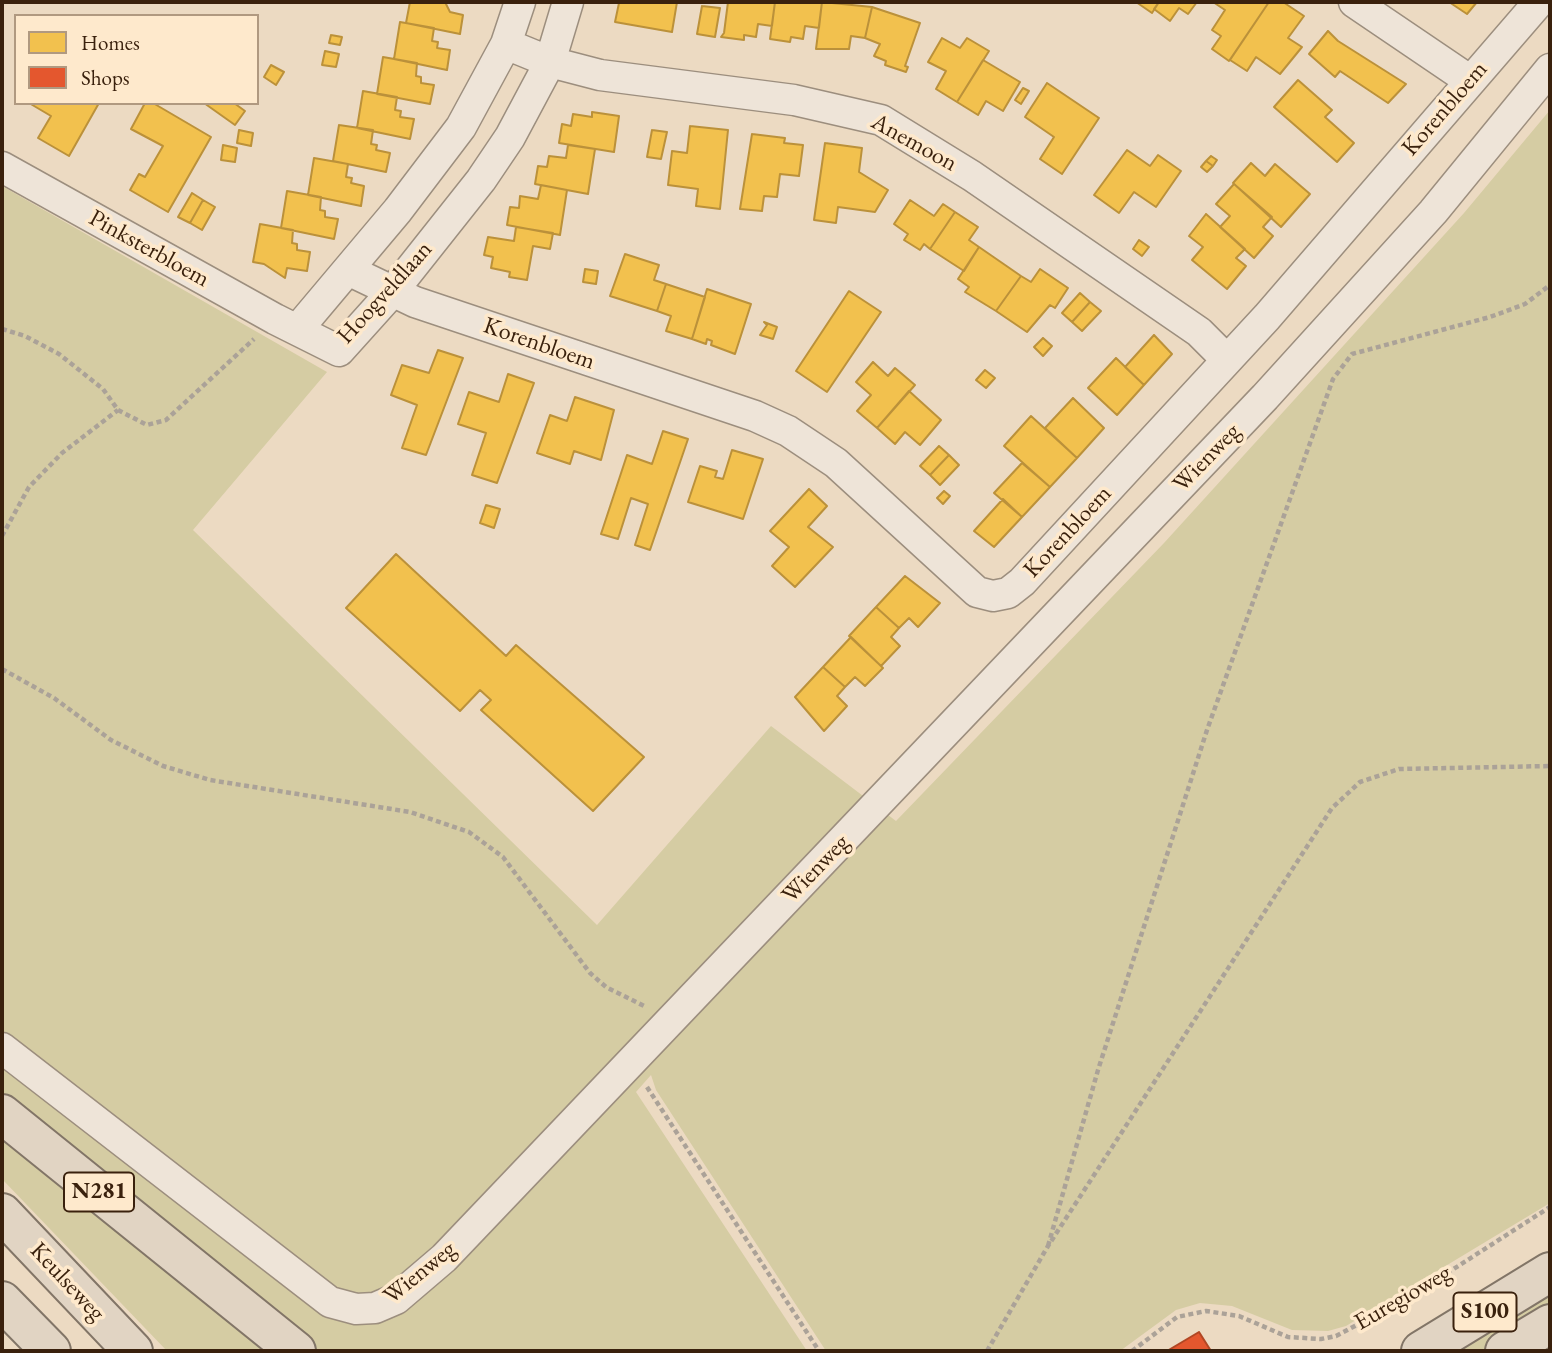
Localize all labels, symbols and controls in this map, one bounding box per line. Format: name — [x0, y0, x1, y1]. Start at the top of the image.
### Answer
legend — [14, 14, 259, 105]
text: Homes — [81, 29, 140, 56]
street label: Korenbloem — [1396, 56, 1494, 162]
text: Shops — [81, 64, 130, 91]
street label: Anemoon — [866, 108, 962, 178]
street label: Pinksterbloem — [84, 204, 214, 294]
street label: Hoogveldlaan — [331, 236, 439, 350]
street label: Korenbloem — [479, 312, 599, 376]
street label: Wienweg — [1167, 418, 1247, 498]
street label: Korenbloem — [1018, 480, 1118, 584]
street label: Wienweg — [776, 829, 856, 909]
road number: N281 — [64, 1172, 134, 1212]
street label: Wienweg — [378, 1235, 462, 1311]
street label: Keulseweg — [23, 1237, 111, 1327]
street label: Euregioweg — [1349, 1259, 1457, 1337]
road number: S100 — [1454, 1292, 1516, 1331]

